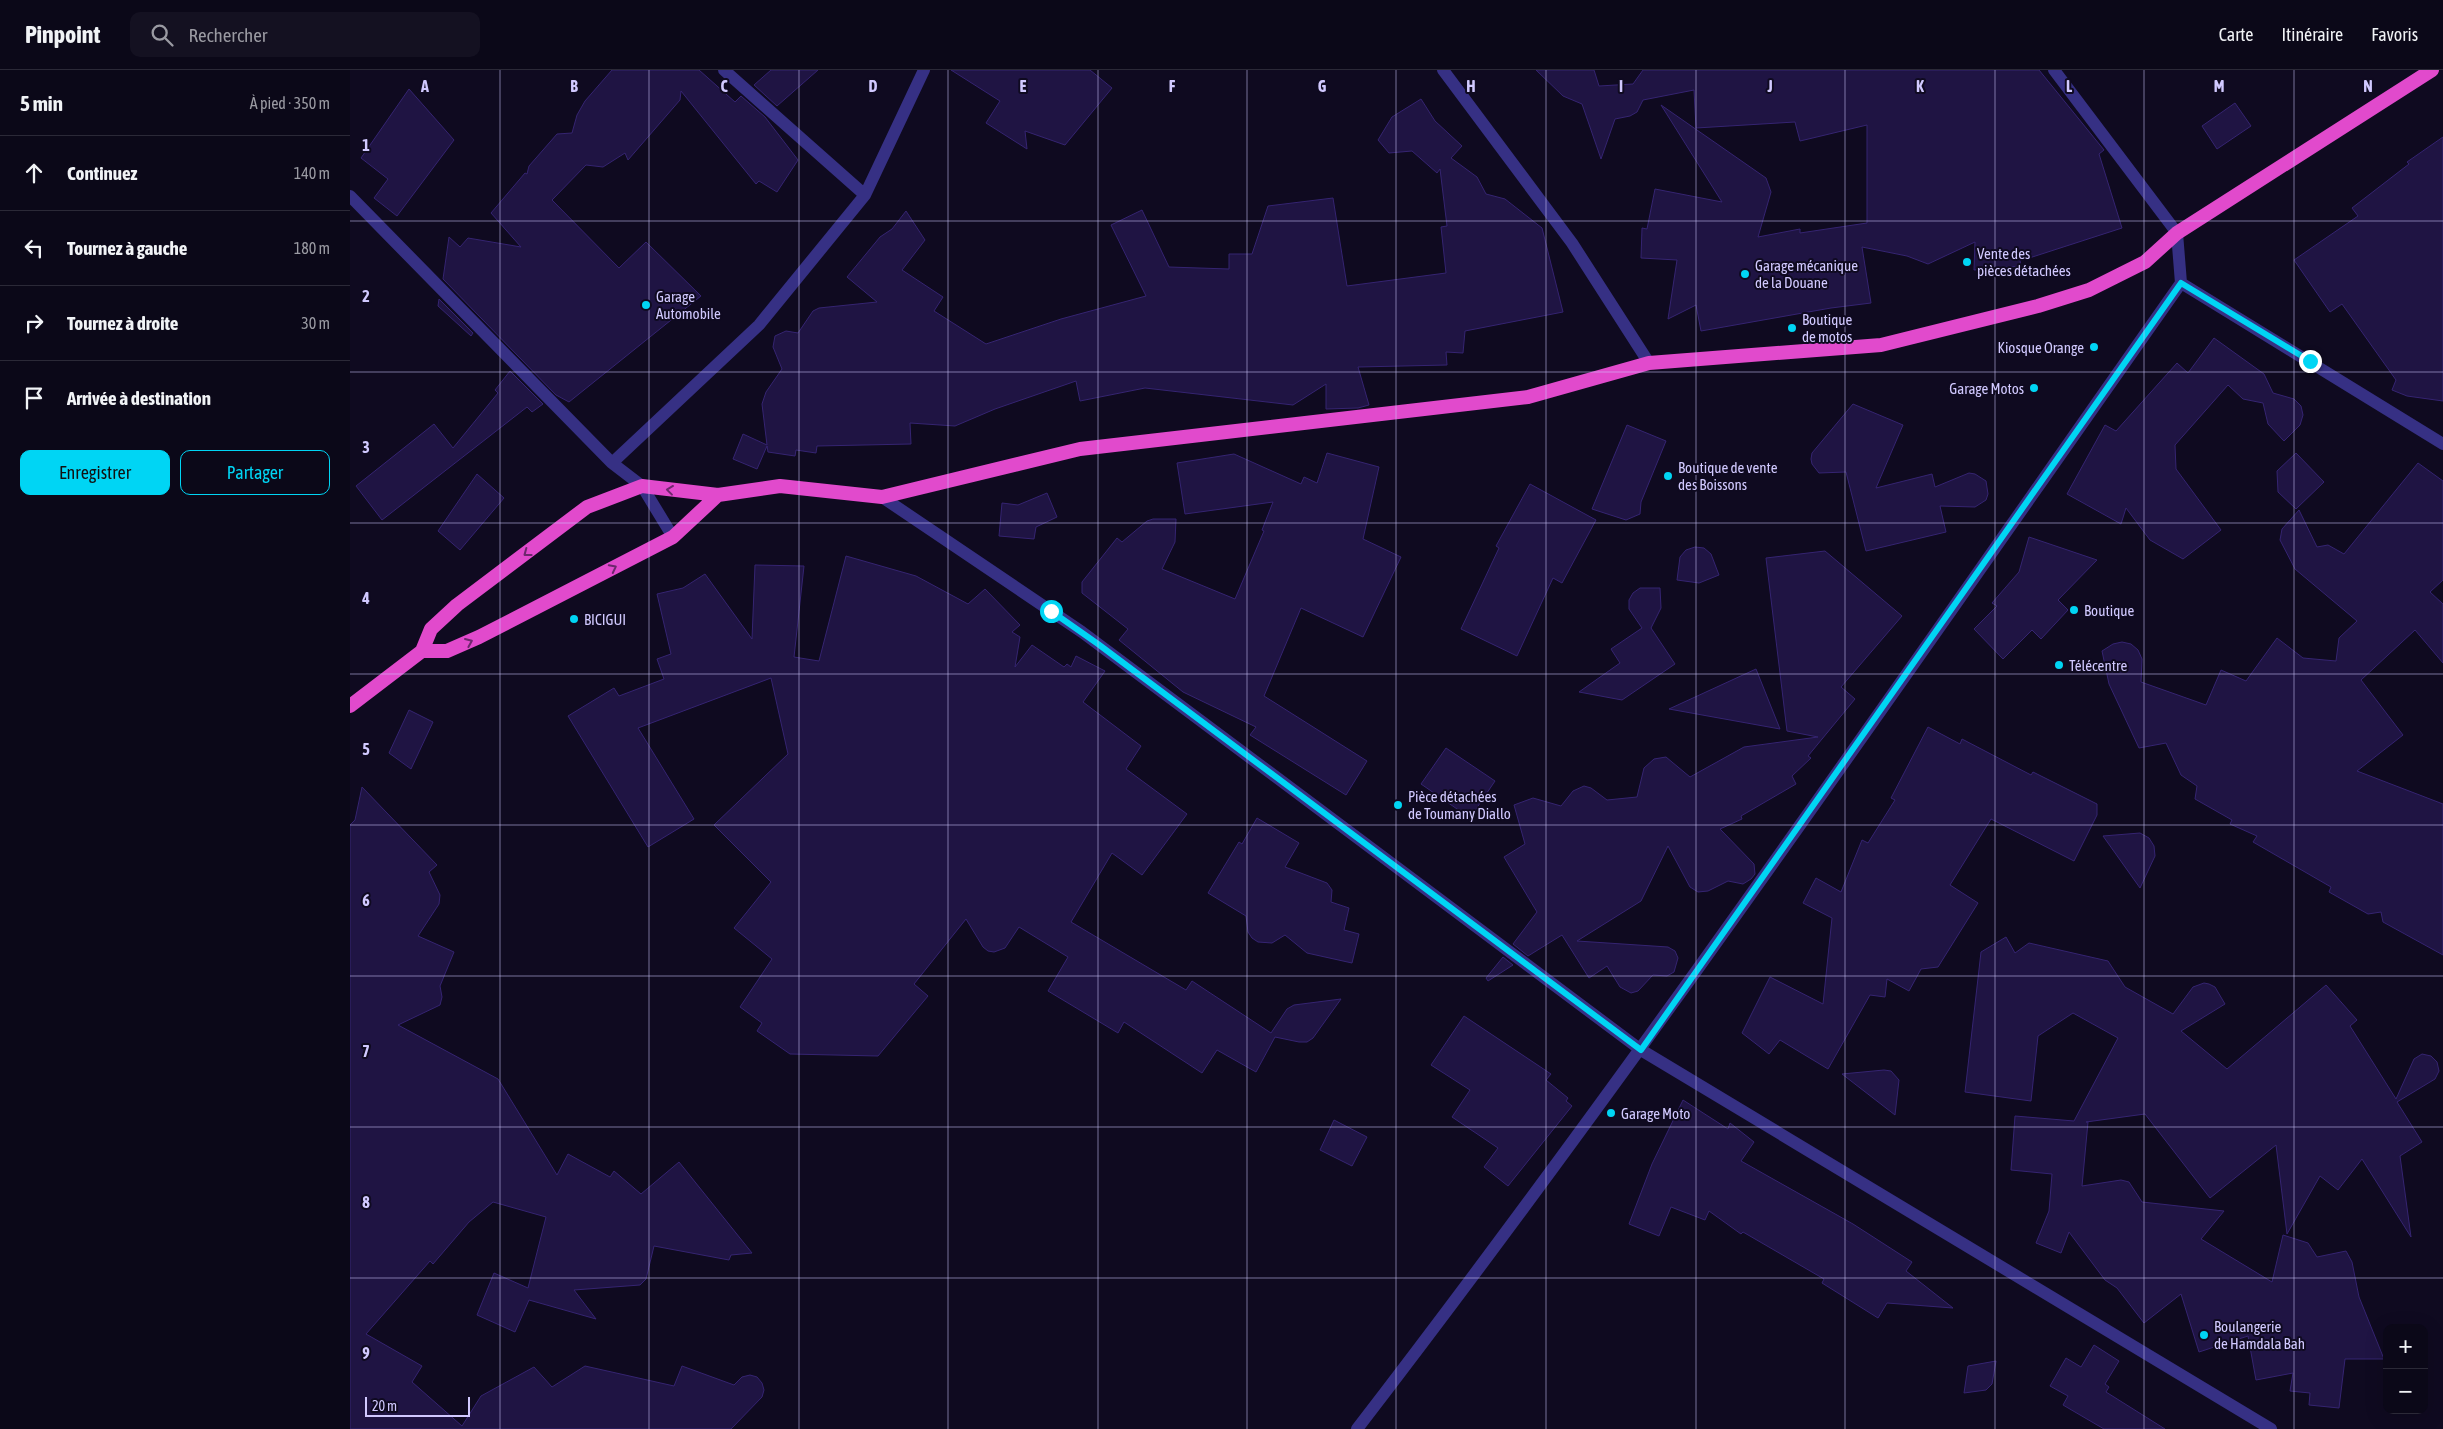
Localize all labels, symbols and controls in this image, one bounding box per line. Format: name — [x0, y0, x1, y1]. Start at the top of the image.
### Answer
search box — [130, 12, 480, 57]
text: Pinpoint — [25, 21, 100, 48]
icon: search — [148, 21, 176, 49]
text: Rechercher — [188, 24, 267, 46]
text: Carte — [2219, 24, 2253, 45]
text: Itinéraire — [2281, 24, 2343, 45]
text: Favoris — [2371, 24, 2418, 45]
text: A — [420, 77, 429, 95]
text: B — [570, 77, 578, 95]
text: C — [720, 77, 728, 95]
text: D — [869, 77, 878, 95]
text: E — [1020, 77, 1027, 95]
text: F — [1169, 77, 1176, 95]
text: G — [1318, 77, 1327, 95]
text: H — [1466, 77, 1476, 95]
text: I — [1619, 77, 1623, 95]
text: J — [1766, 77, 1773, 95]
text: K — [1916, 77, 1924, 95]
text: L — [2066, 77, 2073, 95]
text: M — [2214, 77, 2224, 95]
text: N — [2363, 77, 2373, 95]
text: 5 min — [20, 91, 63, 115]
text: À pied · 350 m — [250, 94, 330, 112]
text: 1 — [362, 136, 370, 154]
icon: ahead — [20, 159, 48, 187]
text: Continuez — [67, 162, 137, 184]
text: 140 m — [294, 164, 330, 182]
icon: left — [20, 234, 48, 262]
text: Tournez à gauche — [67, 237, 187, 259]
text: 180 m — [294, 239, 330, 257]
place label: Vente des pièces détachées — [1977, 245, 2071, 279]
marker: Vente des pièces détachées — [1961, 256, 1973, 268]
place label: Garage mécanique de la Douane — [1755, 257, 1858, 291]
marker: Garage mécanique de la Douane — [1739, 268, 1751, 280]
text: 2 — [362, 287, 370, 305]
place label: Garage Automobile — [656, 288, 721, 322]
marker: Garage Automobile — [640, 299, 652, 311]
icon: right — [20, 309, 48, 337]
place label: Boutique de motos — [1802, 311, 1853, 345]
text: Tournez à droite — [67, 312, 178, 334]
text: 30 m — [301, 314, 330, 332]
marker: Boutique de motos — [1786, 322, 1798, 334]
place label: Kiosque Orange — [1998, 339, 2084, 356]
marker: Kiosque Orange — [2088, 341, 2100, 353]
route end — [2299, 350, 2322, 373]
place label: Garage Motos — [1949, 380, 2024, 397]
marker: Garage Motos — [2028, 382, 2040, 394]
icon: arrive — [20, 384, 48, 412]
text: Arrivée à destination — [67, 387, 211, 409]
text: 3 — [362, 438, 370, 456]
button: Enregistrer — [20, 450, 170, 495]
button: Partager — [180, 450, 330, 495]
place label: Boutique de vente des Boissons — [1678, 459, 1778, 493]
marker: Boutique de vente des Boissons — [1662, 470, 1674, 482]
one-way arrow — [665, 485, 673, 496]
one-way arrow — [523, 547, 533, 556]
one-way arrow — [608, 564, 617, 574]
text: 4 — [361, 589, 370, 607]
route start — [1040, 600, 1063, 623]
place label: Boutique — [2084, 602, 2135, 619]
marker: Boutique — [2068, 604, 2080, 616]
place label: BICIGUI — [584, 611, 626, 628]
marker: BICIGUI — [568, 613, 580, 625]
one-way arrow — [464, 637, 473, 648]
place label: Télécentre — [2069, 657, 2127, 674]
marker: Télécentre — [2053, 659, 2065, 671]
text: 5 — [362, 740, 370, 758]
place label: Pièce détachées de Toumany Diallo — [1408, 788, 1511, 822]
marker: Pièce détachées de Toumany Diallo — [1392, 799, 1404, 811]
text: 6 — [362, 891, 370, 909]
text: 7 — [362, 1042, 370, 1060]
place label: Garage Moto — [1621, 1105, 1690, 1122]
marker: Garage Moto — [1605, 1107, 1617, 1119]
text: 8 — [362, 1193, 370, 1211]
place label: Boulangerie de Hamdala Bah — [2214, 1318, 2305, 1352]
map controls — [2383, 1324, 2428, 1414]
button: + — [2383, 1324, 2428, 1369]
marker: Boulangerie de Hamdala Bah — [2198, 1329, 2210, 1341]
text: 9 — [362, 1344, 370, 1362]
button: − — [2383, 1369, 2428, 1414]
scale bar — [365, 1394, 470, 1417]
text: 20 m — [372, 1398, 397, 1414]

